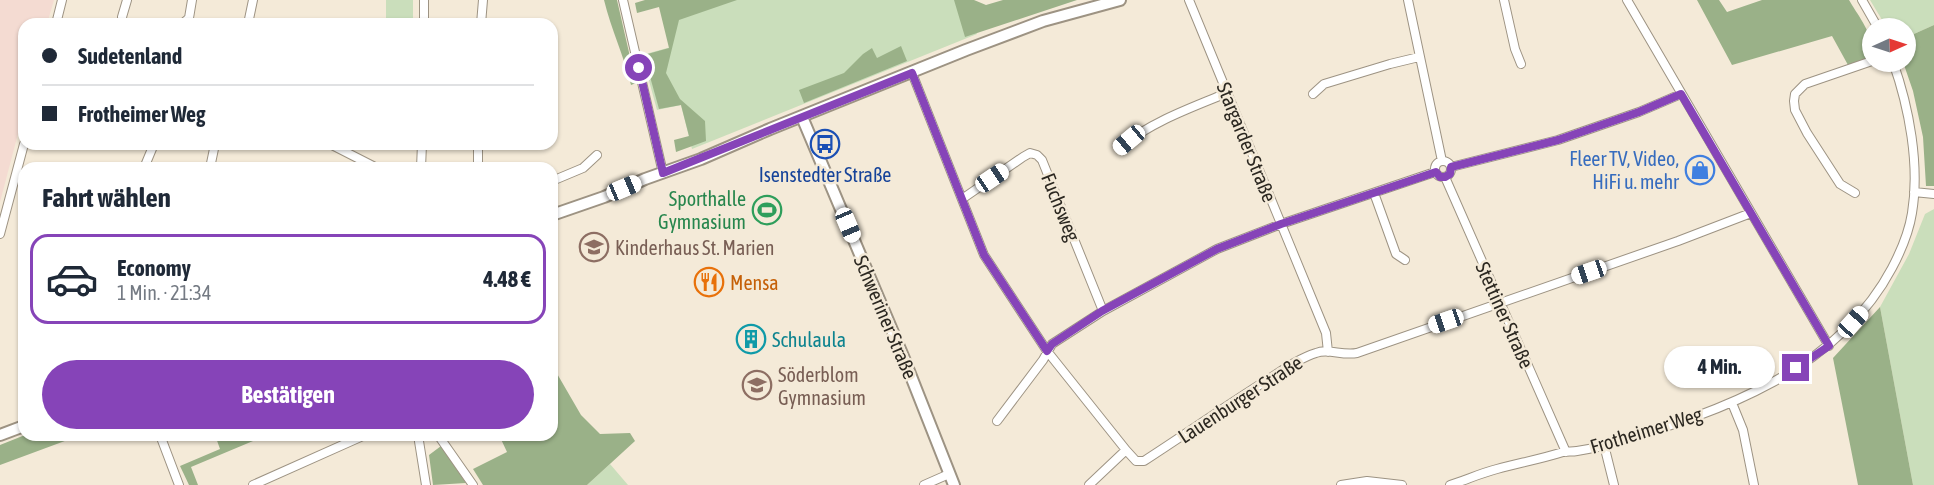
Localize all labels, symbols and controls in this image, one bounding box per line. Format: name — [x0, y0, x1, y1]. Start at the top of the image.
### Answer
north arrow — [1862, 18, 1916, 72]
map controls — [1862, 18, 1916, 72]
text: Sudetenland — [78, 43, 182, 69]
route start — [625, 54, 652, 81]
street label: Stargarder Straße — [1213, 79, 1281, 205]
text: Frotheimer Weg — [78, 101, 205, 127]
car — [1109, 122, 1149, 158]
bus stop icon: Isenstedter Straße — [809, 128, 841, 160]
place label: Fleer TV, Video, HiFi u. mehr — [1569, 147, 1680, 193]
shop icon: Fleer TV, Video, HiFi u. mehr — [1684, 154, 1716, 186]
car — [972, 160, 1012, 196]
place label: Isenstedter Straße — [759, 163, 891, 186]
street label: Fuchsweg — [1037, 170, 1085, 245]
car — [604, 173, 644, 203]
text: Fahrt wählen — [42, 182, 171, 213]
place label: Sporthalle Gymnasium — [658, 187, 746, 233]
sports icon: Sporthalle Gymnasium — [751, 194, 783, 226]
car — [833, 205, 863, 245]
school or university icon: Kinderhaus St. Marien — [578, 231, 610, 263]
place label: Kinderhaus St. Marien — [615, 236, 774, 259]
icon: car — [45, 252, 99, 306]
street label: Schweriner Straße — [850, 252, 922, 382]
text: Economy — [117, 255, 191, 281]
street label: Stettiner Straße — [1471, 258, 1539, 372]
car — [1569, 258, 1609, 286]
text: 4.48 € — [483, 266, 531, 292]
restaurant icon: Mensa — [693, 266, 725, 298]
place label: Mensa — [730, 271, 779, 294]
text: 1 Min. · 21:34 — [117, 281, 211, 304]
car — [1834, 303, 1872, 341]
car — [1426, 307, 1466, 335]
building icon: Schulaula — [735, 323, 767, 355]
place label: Schulaula — [772, 328, 846, 351]
callout: 4 Min. — [1664, 347, 1775, 389]
street label: Lauenburger Straße — [1174, 350, 1306, 448]
route end — [1782, 354, 1809, 381]
text: 4 Min. — [1698, 355, 1741, 378]
button: Bestätigen — [42, 360, 534, 429]
place label: Söderblom Gymnasium — [778, 363, 866, 409]
school or university icon: Söderblom Gymnasium — [741, 369, 773, 401]
street label: Frotheimer Weg — [1587, 402, 1705, 458]

